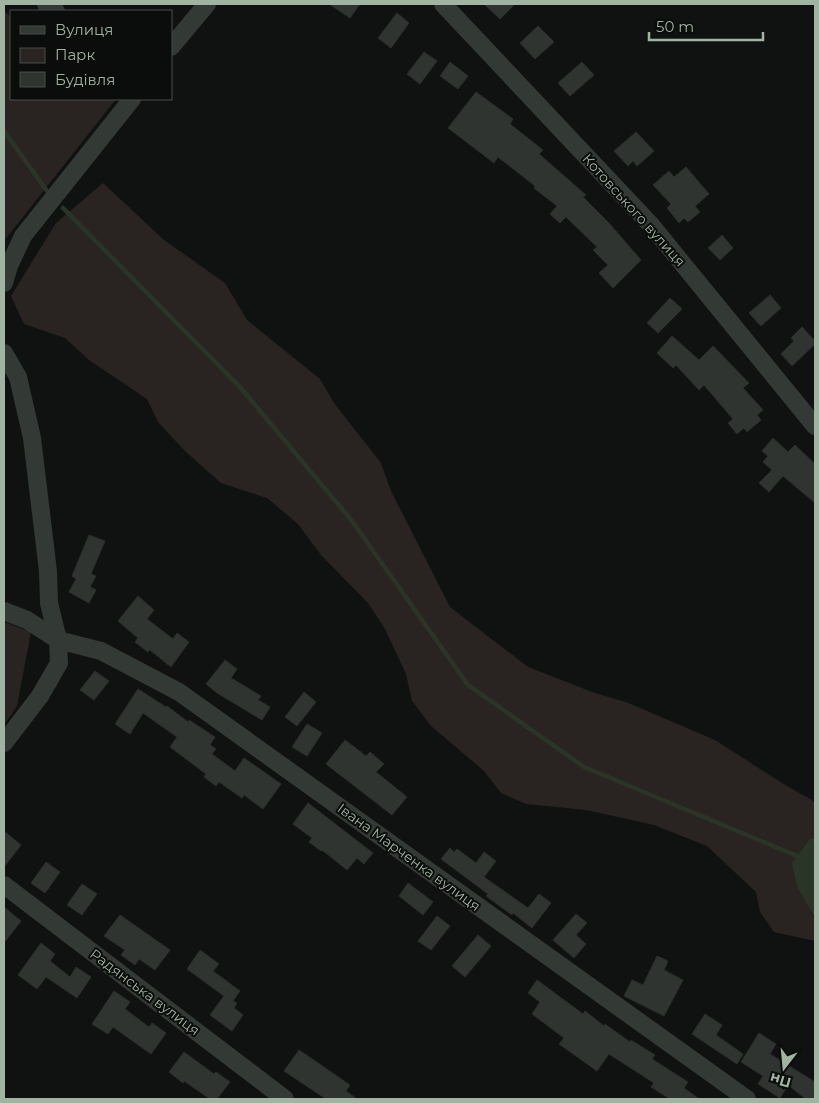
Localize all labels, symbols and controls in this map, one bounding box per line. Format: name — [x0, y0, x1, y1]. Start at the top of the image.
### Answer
legend — [10, 10, 172, 100]
scale bar — [649, 10, 763, 42]
text: 50 m — [656, 17, 694, 36]
text: Вулиця — [55, 20, 113, 39]
text: Парк — [55, 45, 95, 64]
text: Будівля — [55, 70, 115, 89]
street label: Котовського вулиця — [579, 150, 689, 270]
street label: Івана Марченка вулиця — [334, 799, 484, 915]
street label: Радянська вулиця — [86, 945, 204, 1039]
north arrow — [759, 1043, 809, 1093]
text: Пн — [768, 1069, 793, 1092]

